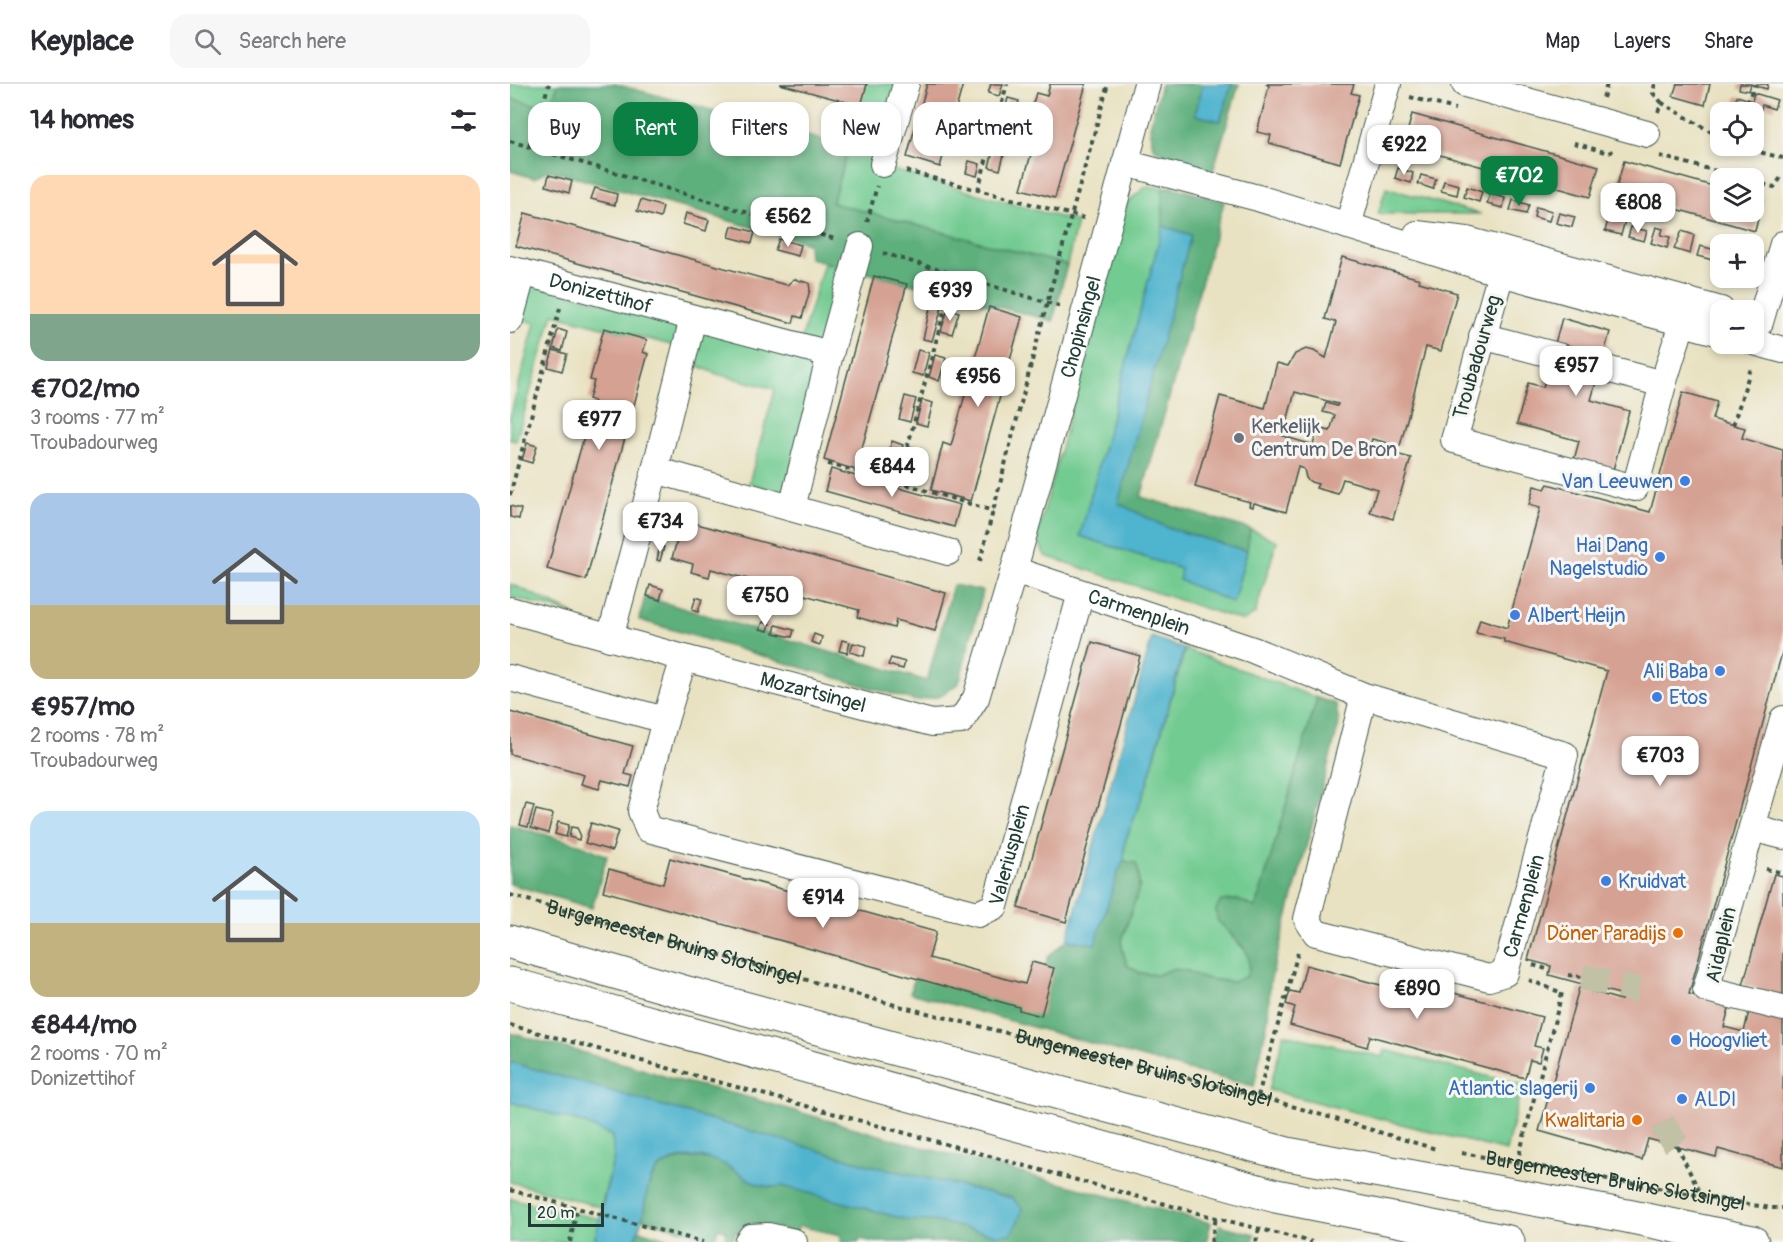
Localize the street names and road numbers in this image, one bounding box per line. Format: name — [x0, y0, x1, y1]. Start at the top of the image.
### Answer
street label: Donizettihof — [546, 267, 655, 319]
street label: Chopinsingel — [1055, 273, 1106, 381]
street label: Troubadourweg — [1447, 292, 1507, 422]
street label: Carmenplein — [1085, 583, 1193, 641]
street label: Mozartsingel — [758, 666, 869, 718]
street label: Valeriusplein — [983, 801, 1035, 908]
street label: Carmenplein — [1497, 852, 1550, 961]
street label: Burgemeester Bruins Slotsingel — [544, 894, 805, 990]
street label: Aïdaplein — [1700, 905, 1742, 985]
street label: Burgemeester Bruins Slotsingel — [1013, 1023, 1275, 1112]
street label: Burgemeester Bruins Slotsingel — [1483, 1145, 1748, 1216]

